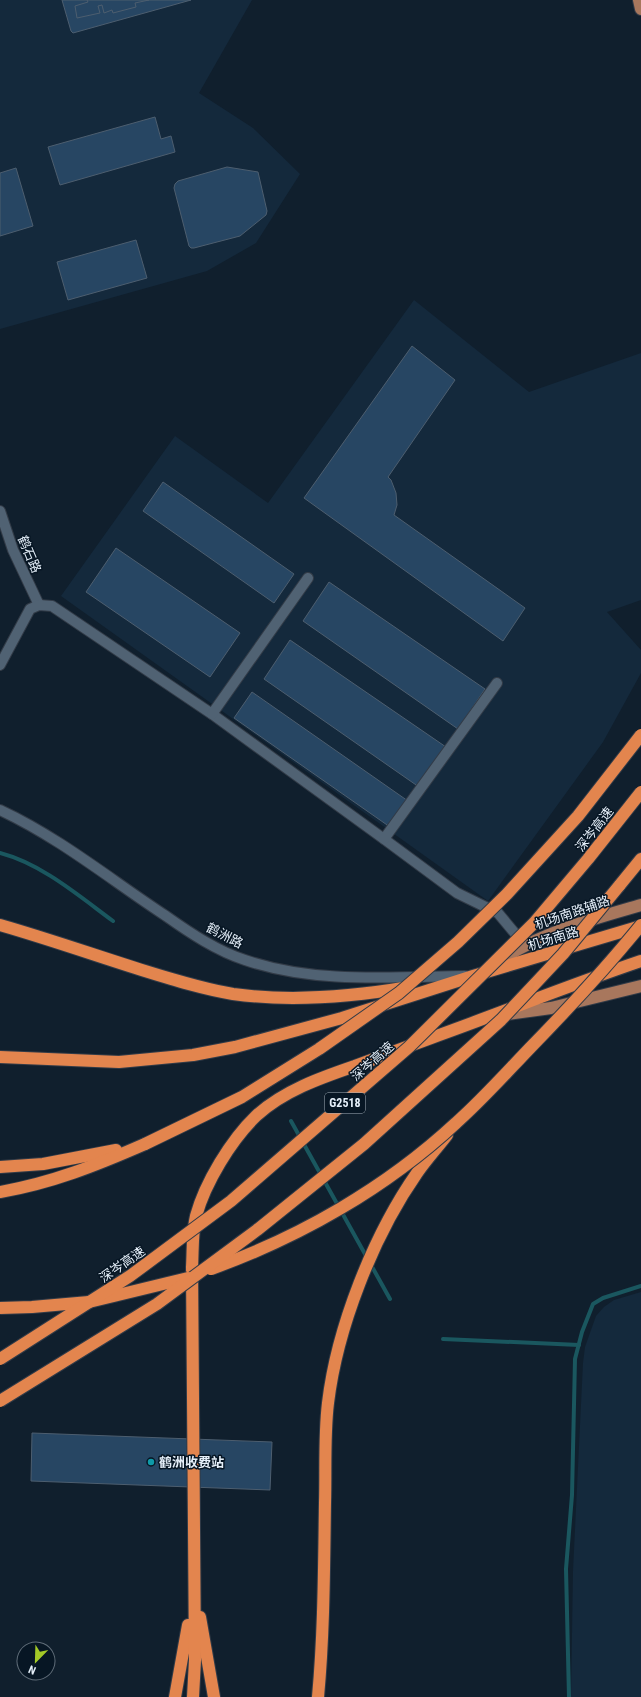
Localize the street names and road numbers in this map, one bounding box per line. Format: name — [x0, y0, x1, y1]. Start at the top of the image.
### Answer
street label: 鹤石路 — [15, 533, 44, 575]
street label: 深岑高速 — [572, 804, 616, 854]
street label: 机场南路辅路 — [533, 893, 611, 932]
street label: 鹤洲路 — [204, 920, 246, 951]
street label: 机场南路 — [526, 924, 580, 953]
street label: 深岑高速 — [348, 1039, 397, 1084]
road number: G2518 — [325, 1093, 365, 1113]
street label: 深岑高速 — [97, 1243, 148, 1285]

